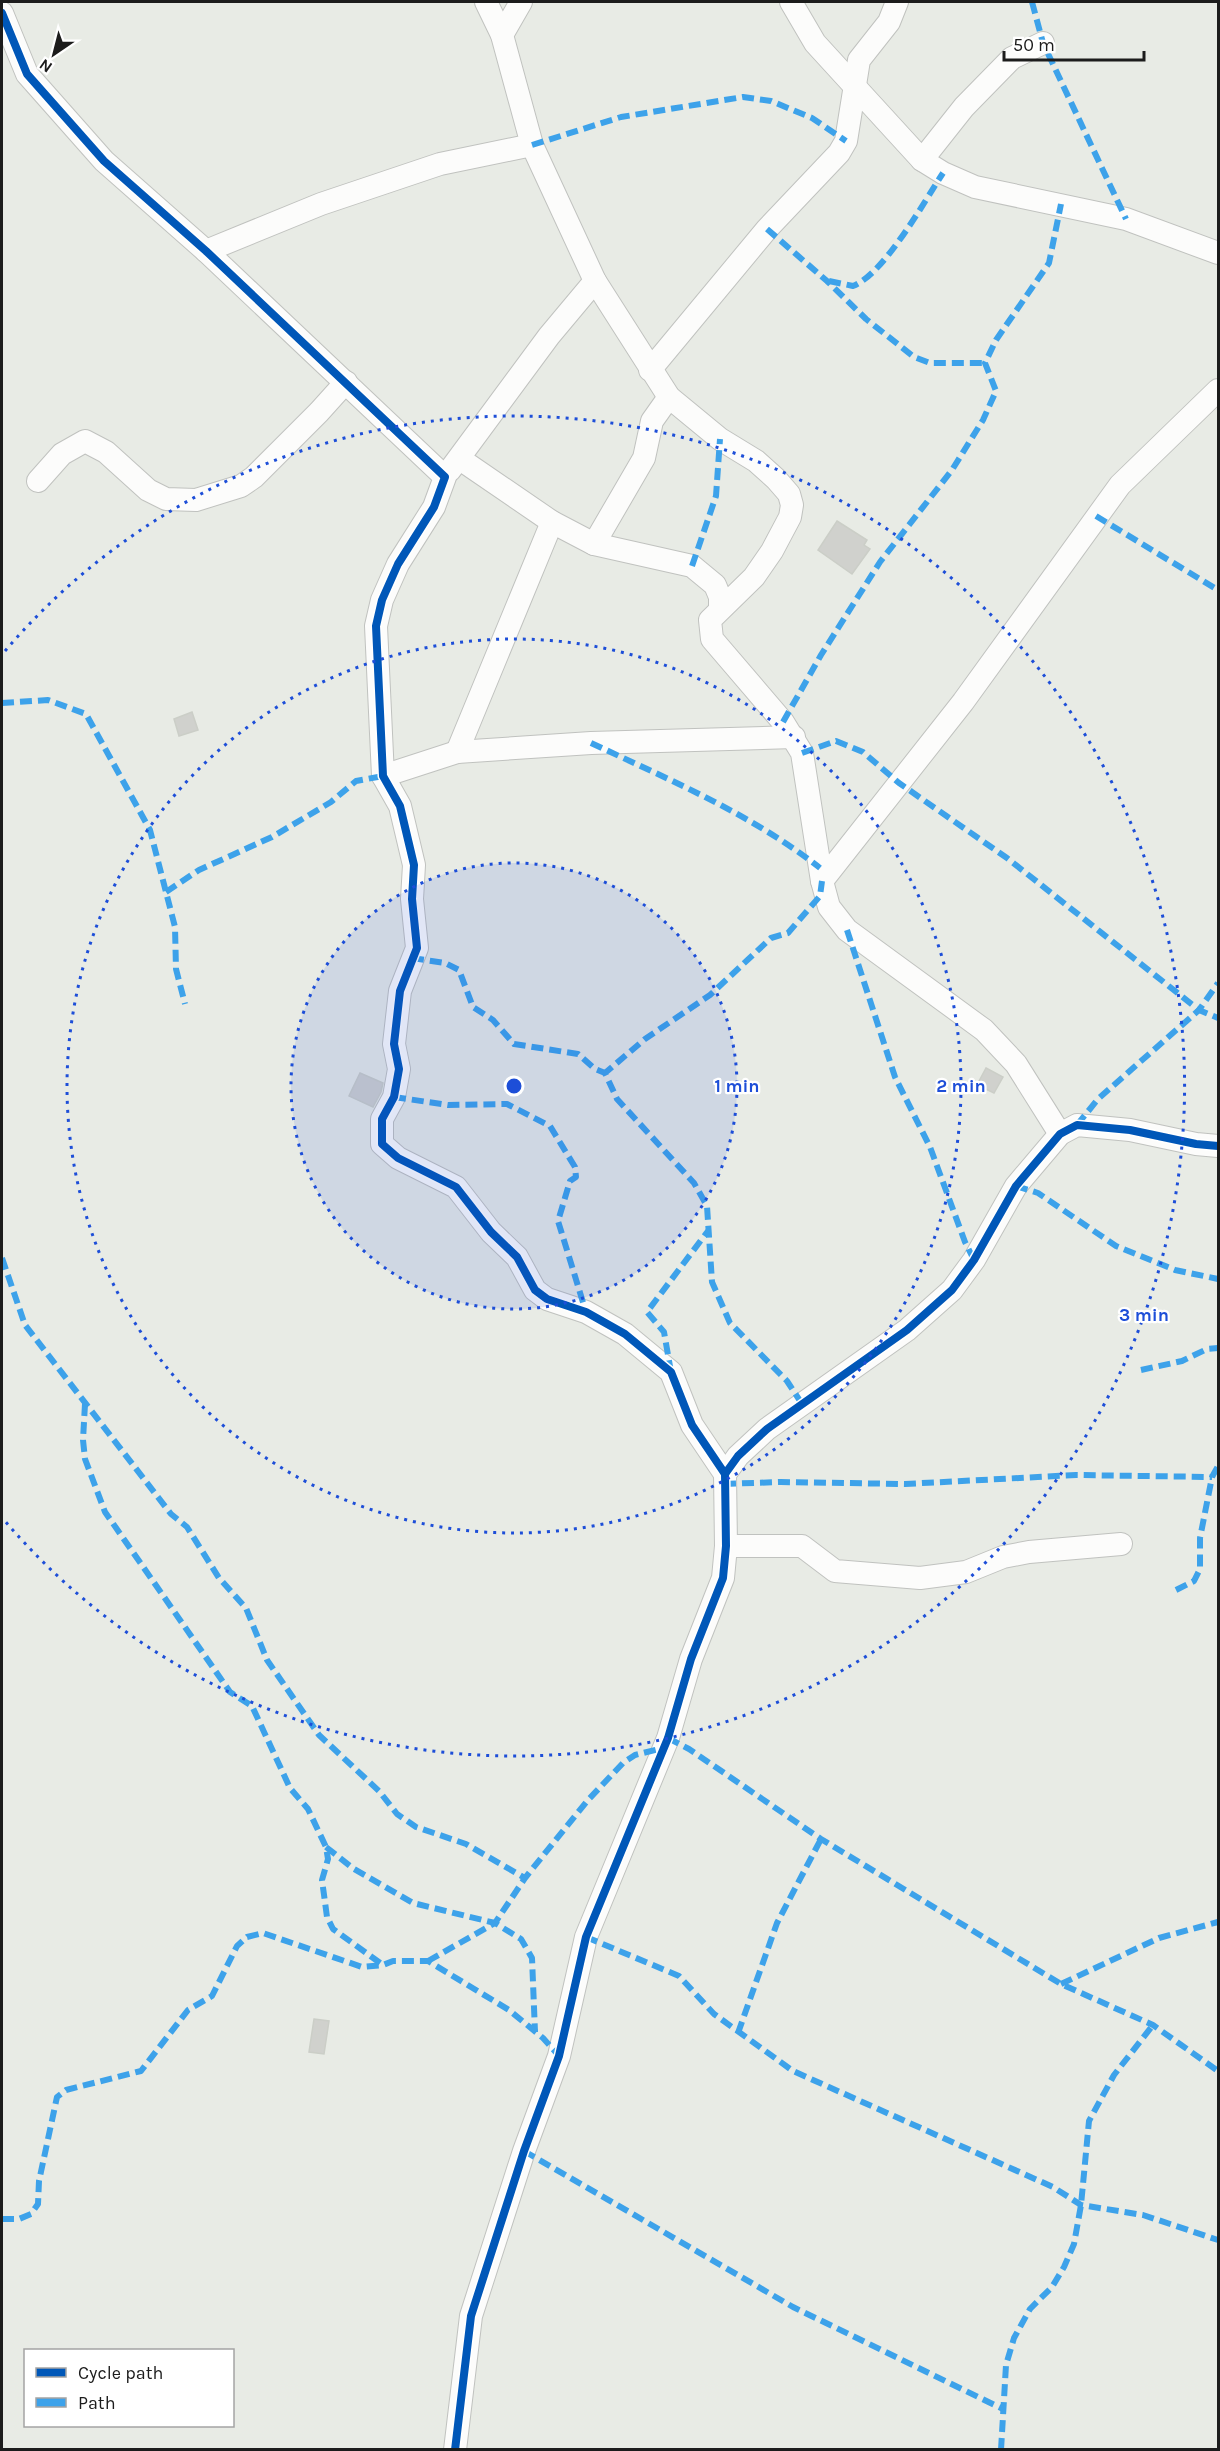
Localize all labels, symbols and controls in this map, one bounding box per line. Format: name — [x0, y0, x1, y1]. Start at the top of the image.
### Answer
north arrow — [24, 24, 84, 84]
scale bar — [1004, 24, 1144, 62]
text: 50 m — [1013, 34, 1055, 56]
text: N — [36, 55, 56, 77]
text: 1 min — [714, 1075, 760, 1097]
text: 2 min — [936, 1075, 986, 1097]
centre of rings — [504, 1076, 524, 1096]
text: 3 min — [1119, 1304, 1169, 1326]
legend — [24, 2349, 234, 2427]
text: Cycle path — [78, 2362, 163, 2384]
text: Path — [78, 2392, 116, 2414]

